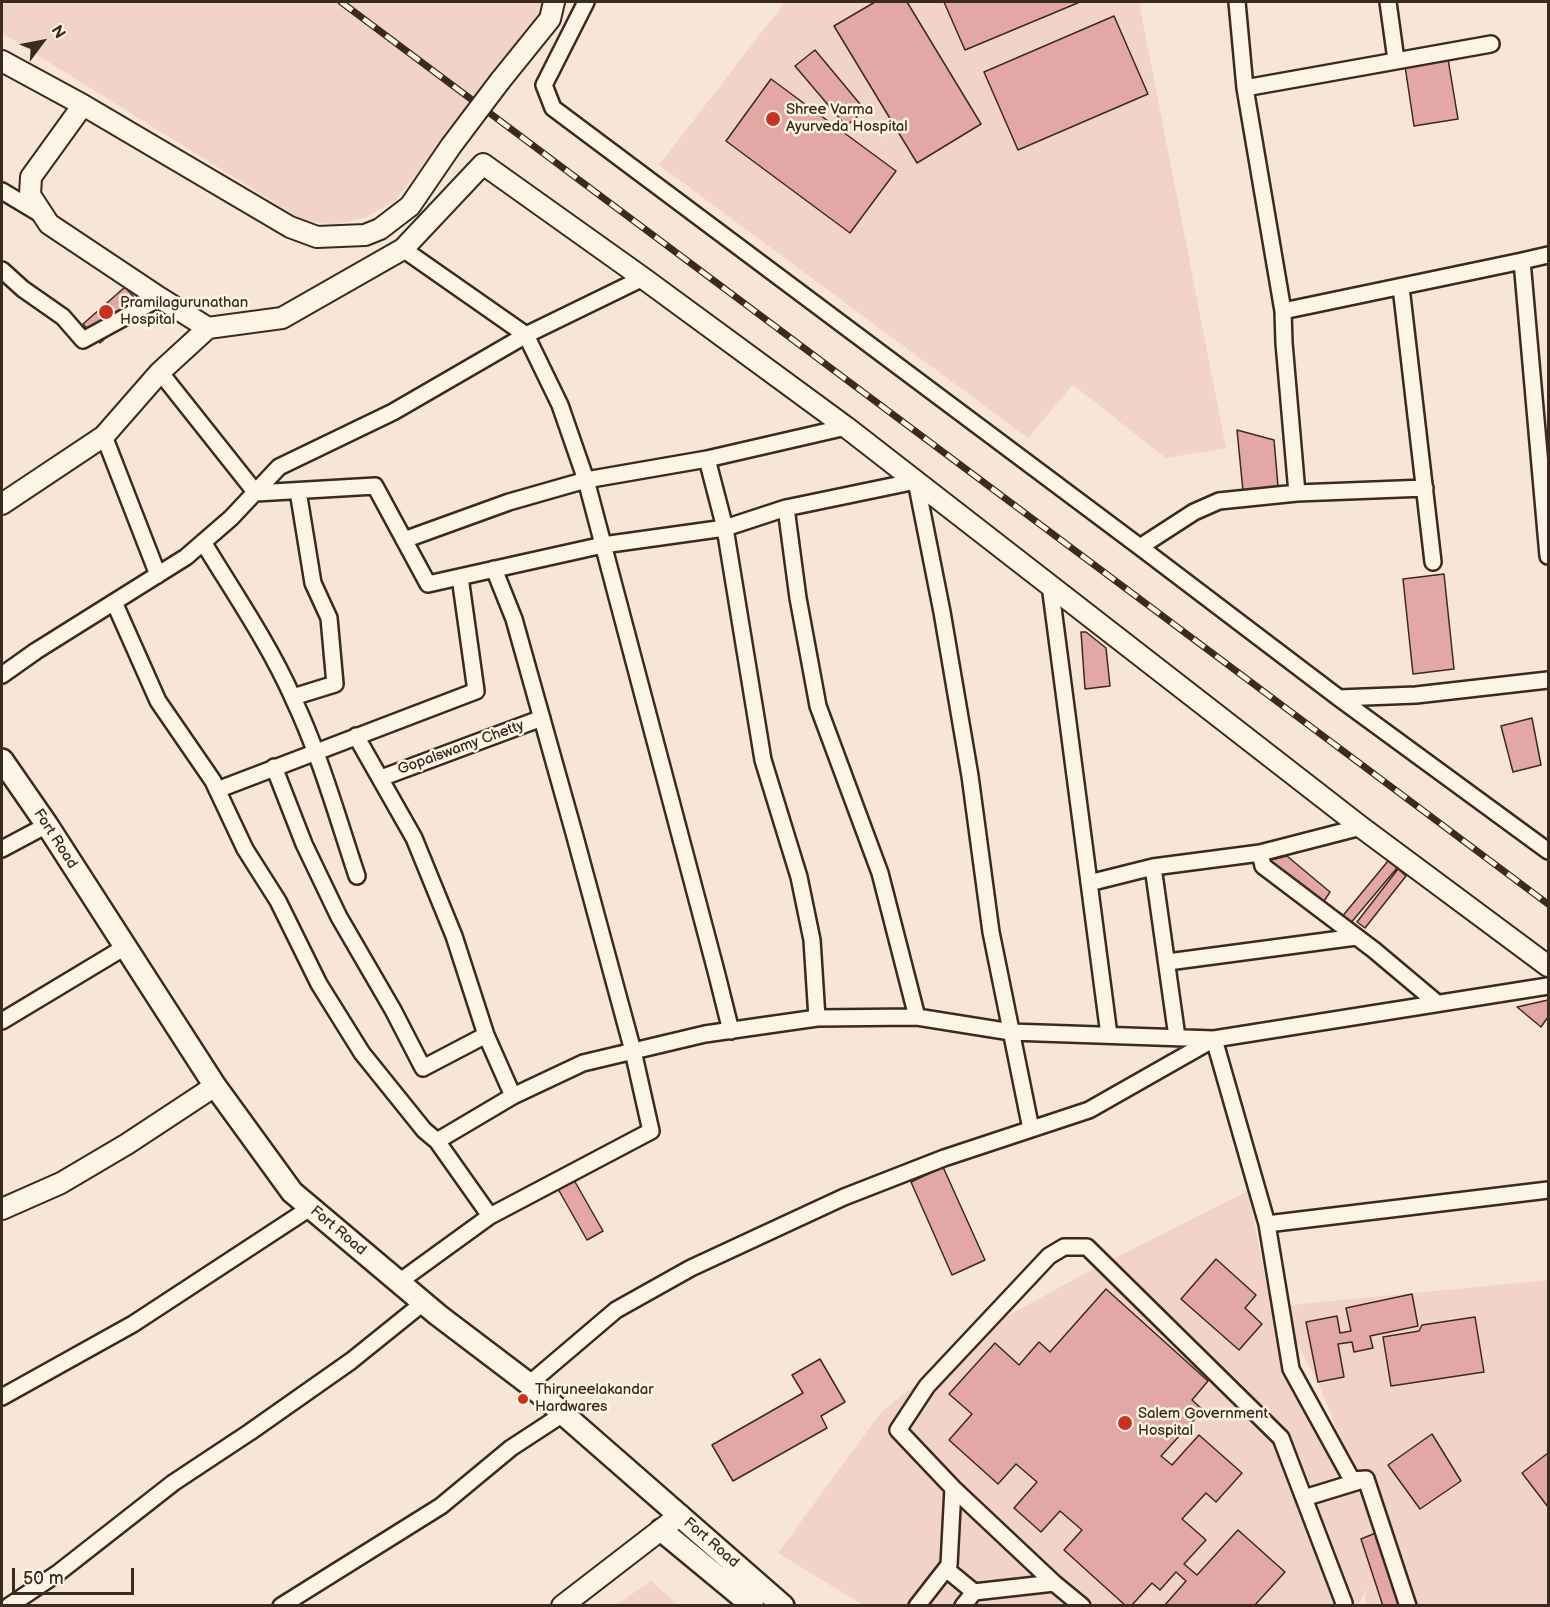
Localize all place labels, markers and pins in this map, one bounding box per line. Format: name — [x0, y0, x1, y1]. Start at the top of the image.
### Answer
place label: Shree Varma Ayurveda Hospital — [786, 101, 908, 136]
marker: Shree Varma Ayurveda Hospital — [764, 110, 782, 128]
place label: Pramilagurunathan Hospital — [120, 294, 248, 329]
marker: Pramilagurunathan Hospital — [97, 303, 115, 321]
place label: Thiruneelakandar Hardwares — [535, 1381, 654, 1416]
marker: Thiruneelakandar Hardwares — [516, 1392, 530, 1406]
place label: Salem Government Hospital — [1138, 1405, 1268, 1440]
marker: Salem Government Hospital — [1116, 1414, 1134, 1432]

